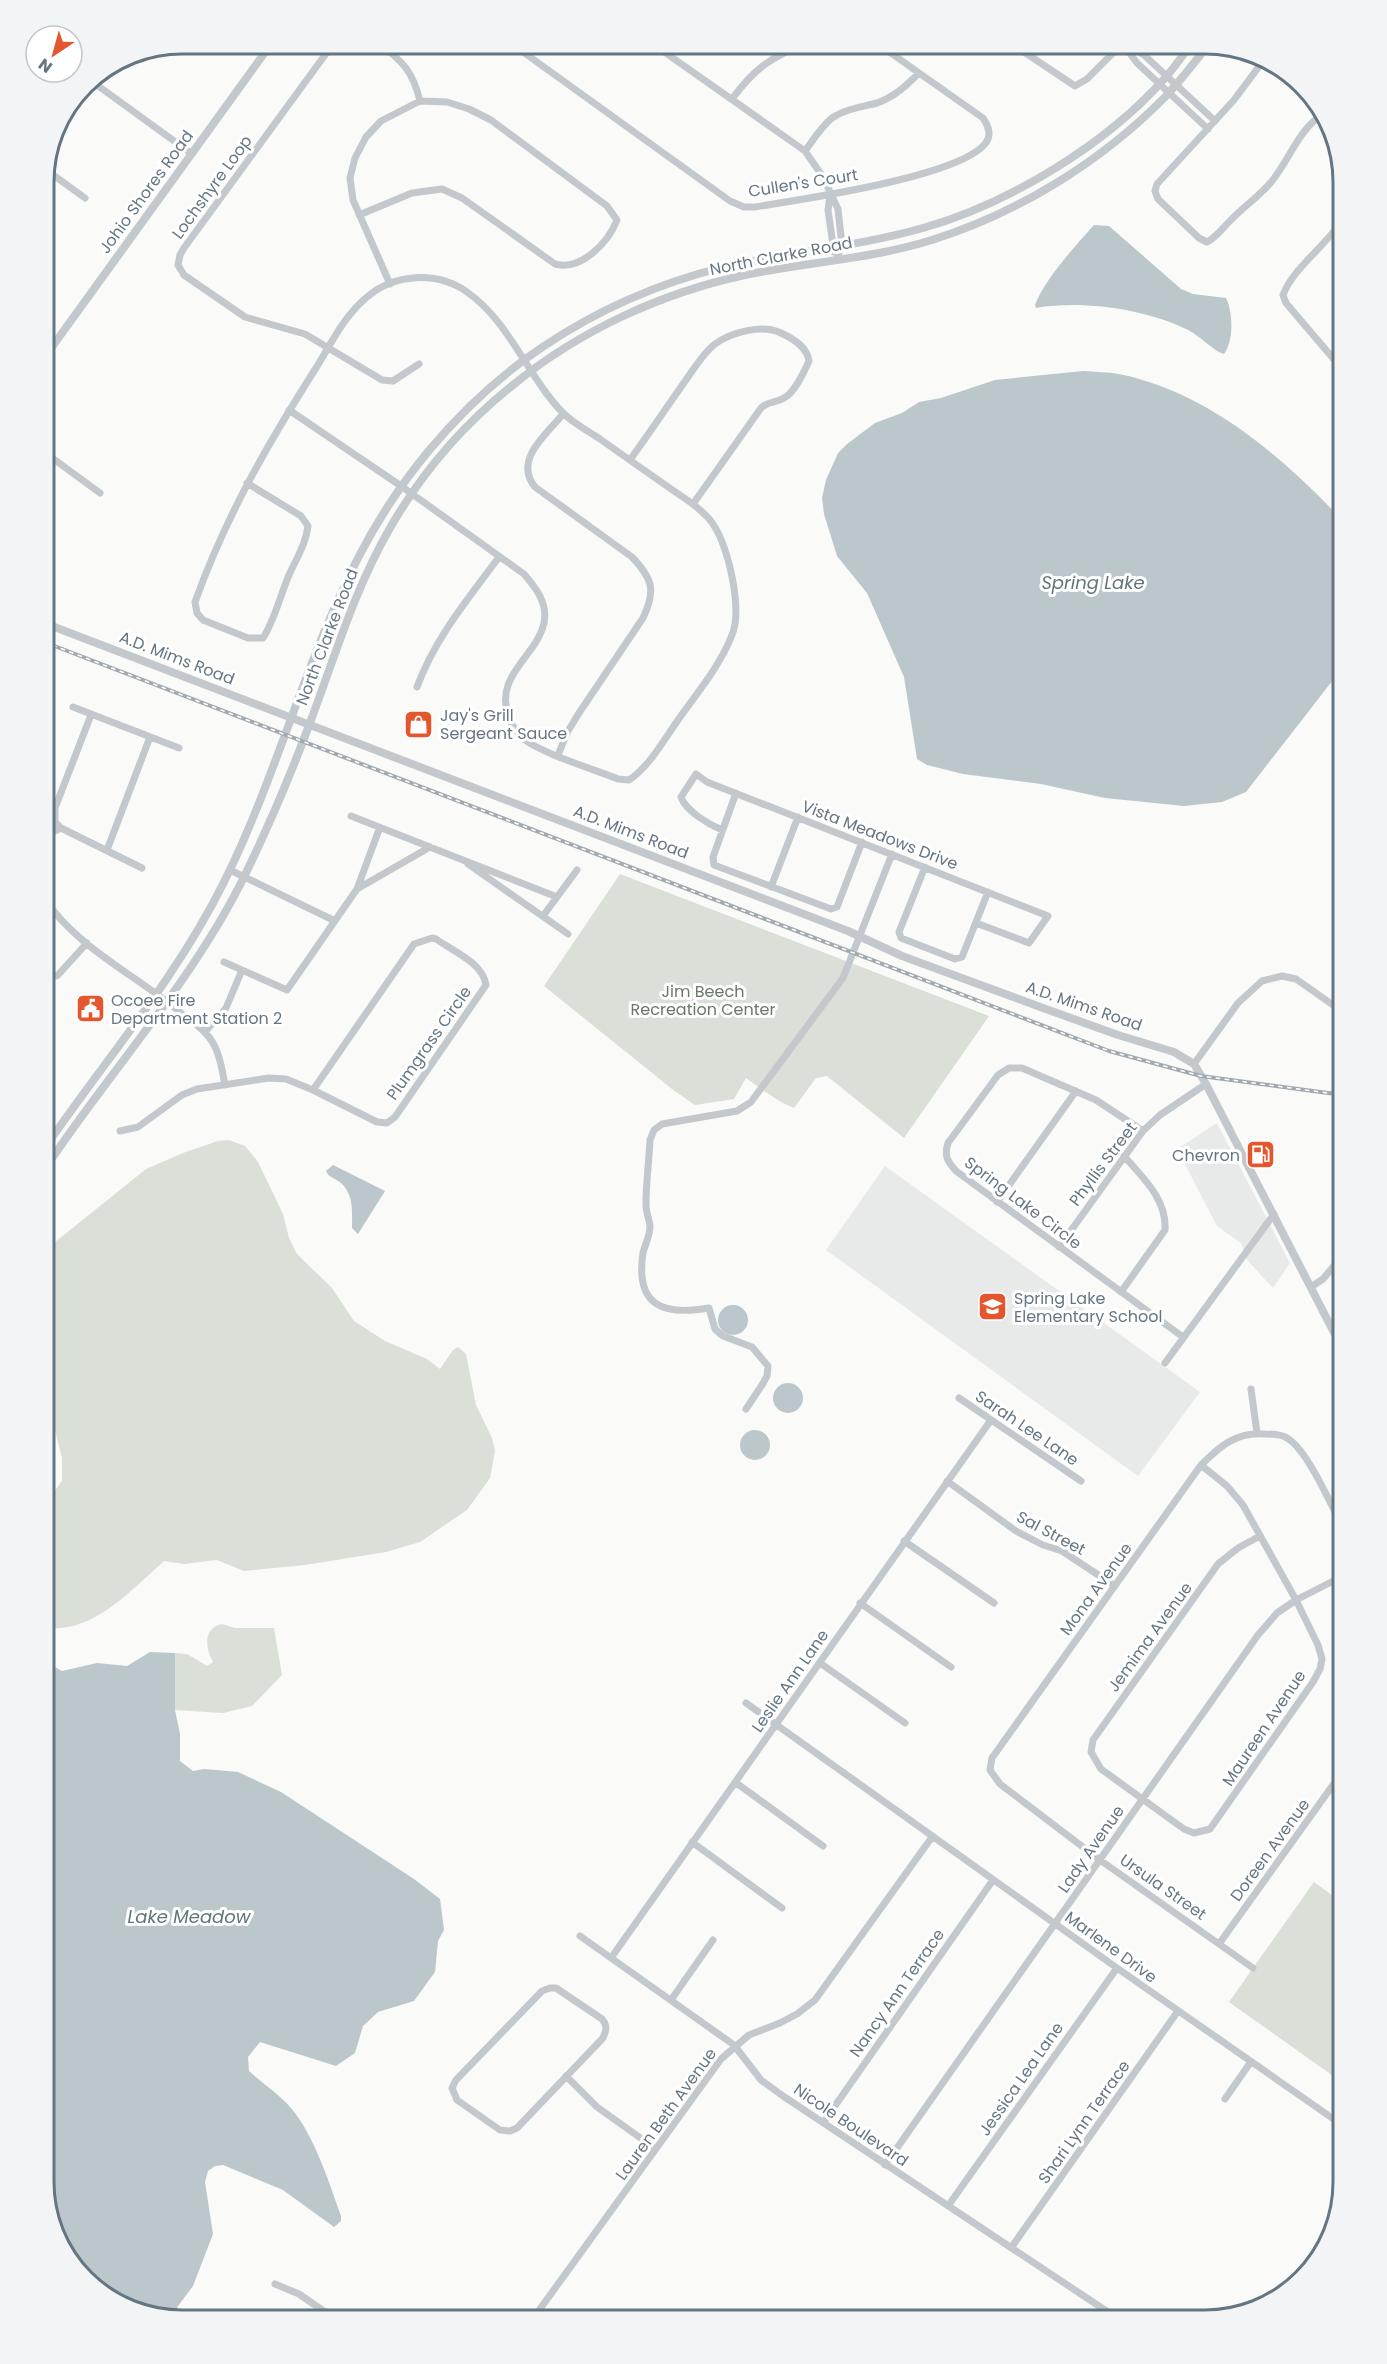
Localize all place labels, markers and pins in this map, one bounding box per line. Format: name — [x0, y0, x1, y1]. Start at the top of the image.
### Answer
place label: Jay's Grill Sergeant Sauce — [440, 704, 567, 745]
shop icon: Jay's Grill Sergeant Sauce — [403, 708, 435, 740]
place label: Ocoee Fire Department Station 2 — [111, 989, 282, 1030]
public building icon: Ocoee Fire Department Station 2 — [74, 993, 106, 1025]
fuel station icon: Chevron — [1245, 1139, 1277, 1171]
place label: Chevron — [1172, 1144, 1240, 1167]
place label: Spring Lake Elementary School — [1014, 1287, 1162, 1328]
school or university icon: Spring Lake Elementary School — [977, 1291, 1009, 1323]

